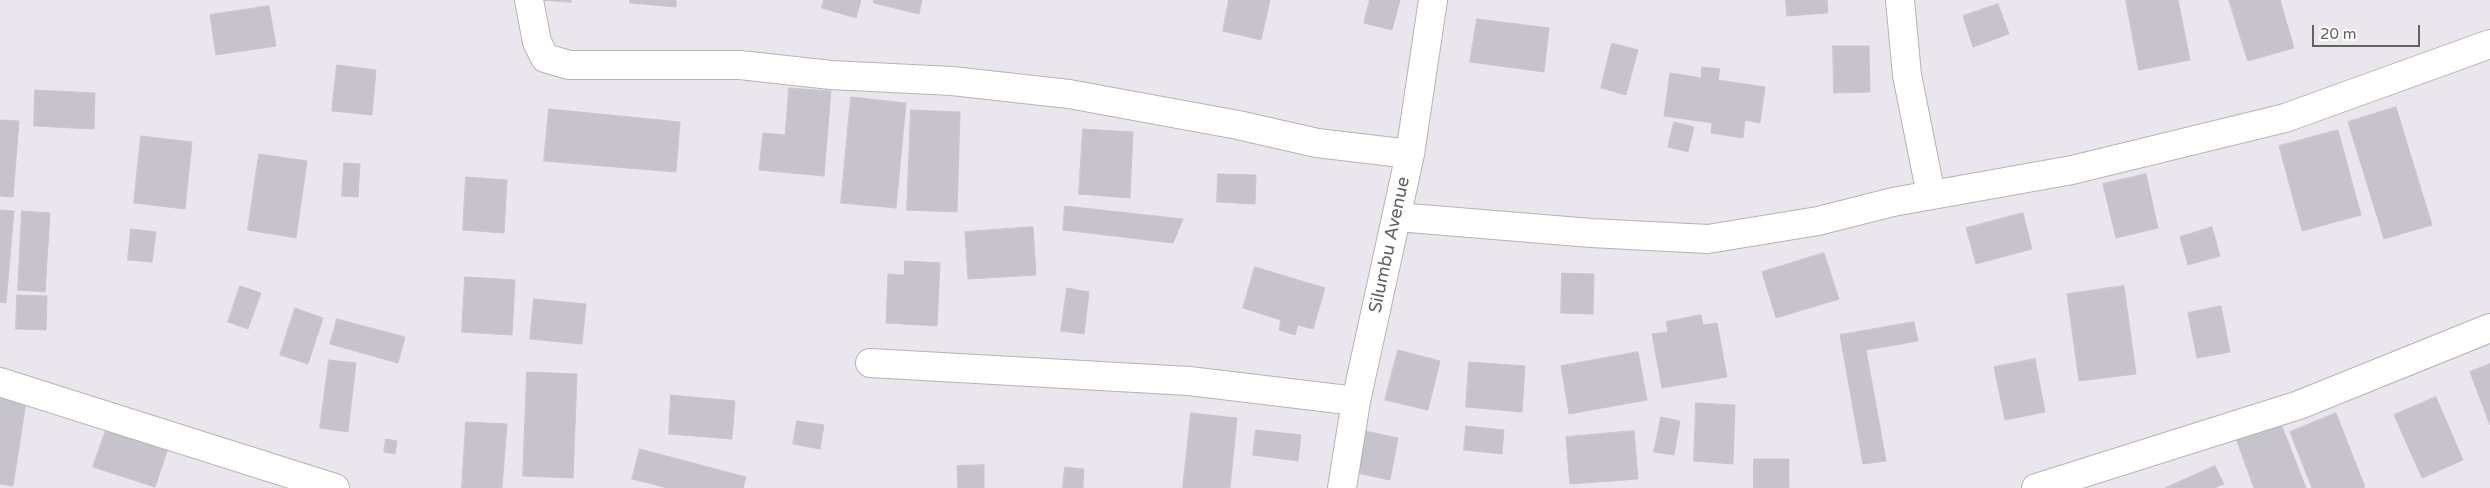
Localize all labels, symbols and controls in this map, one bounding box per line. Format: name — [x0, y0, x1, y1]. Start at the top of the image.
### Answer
scale bar — [2315, 15, 2422, 47]
text: 20 m — [2320, 25, 2357, 43]
street label: Silumbu Avenue — [1365, 175, 1415, 315]

